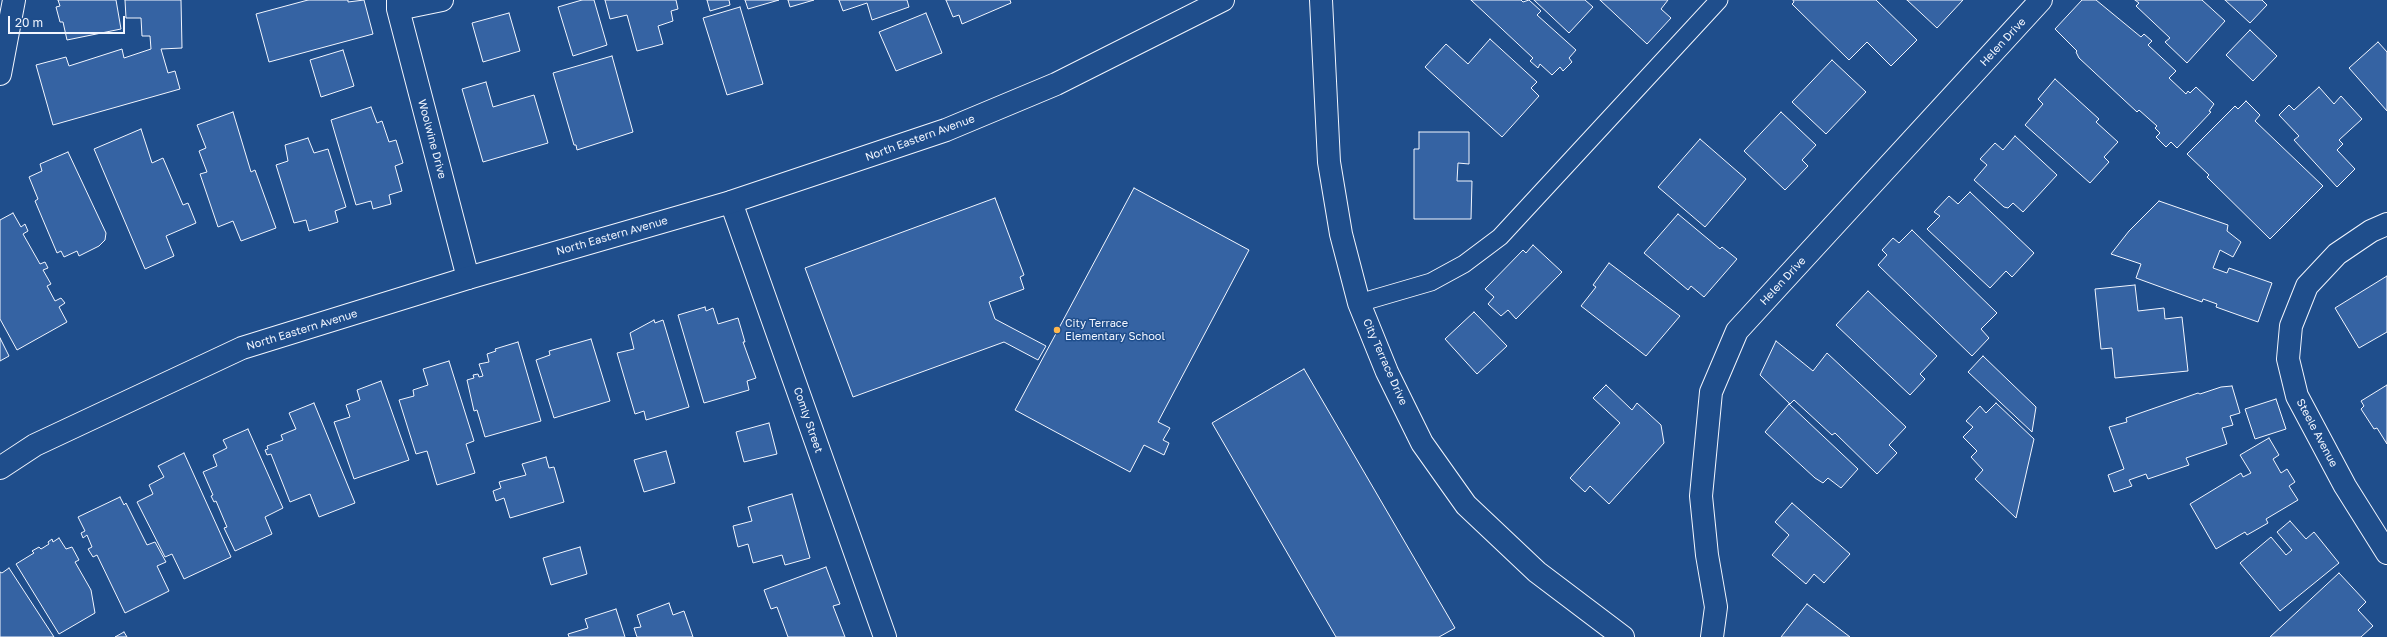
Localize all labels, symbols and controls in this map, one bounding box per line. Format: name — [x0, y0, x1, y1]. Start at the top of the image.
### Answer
scale bar — [10, 8, 127, 34]
text: 20 m — [15, 15, 43, 30]
street label: Helen Drive — [1977, 15, 2029, 69]
street label: Woolwine Drive — [415, 98, 449, 180]
street label: North Eastern Avenue — [864, 112, 976, 164]
street label: North Eastern Avenue — [555, 214, 669, 258]
street label: Helen Drive — [1757, 254, 1809, 308]
street label: North Eastern Avenue — [245, 307, 359, 353]
place label: City Terrace Elementary School — [1065, 317, 1165, 343]
street label: City Terrace Drive — [1360, 317, 1410, 407]
marker: City Terrace Elementary School — [1052, 325, 1062, 335]
street label: Comly Street — [791, 385, 825, 455]
street label: Steele Avenue — [2293, 397, 2341, 469]

